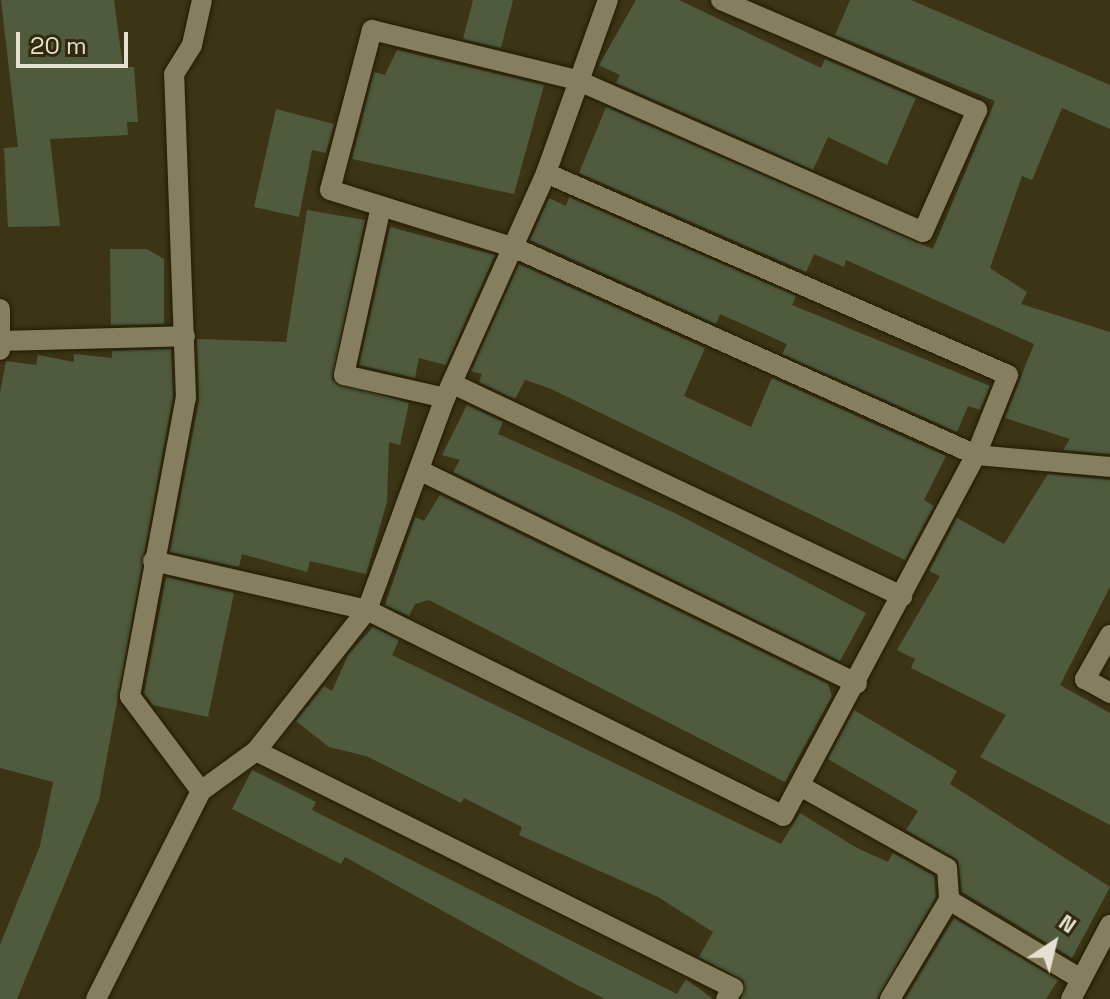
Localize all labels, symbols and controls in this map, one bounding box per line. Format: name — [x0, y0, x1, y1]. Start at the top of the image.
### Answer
scale bar — [20, 16, 132, 66]
text: 20 m — [30, 30, 87, 61]
north arrow — [1014, 903, 1094, 983]
text: N — [1054, 908, 1082, 939]

